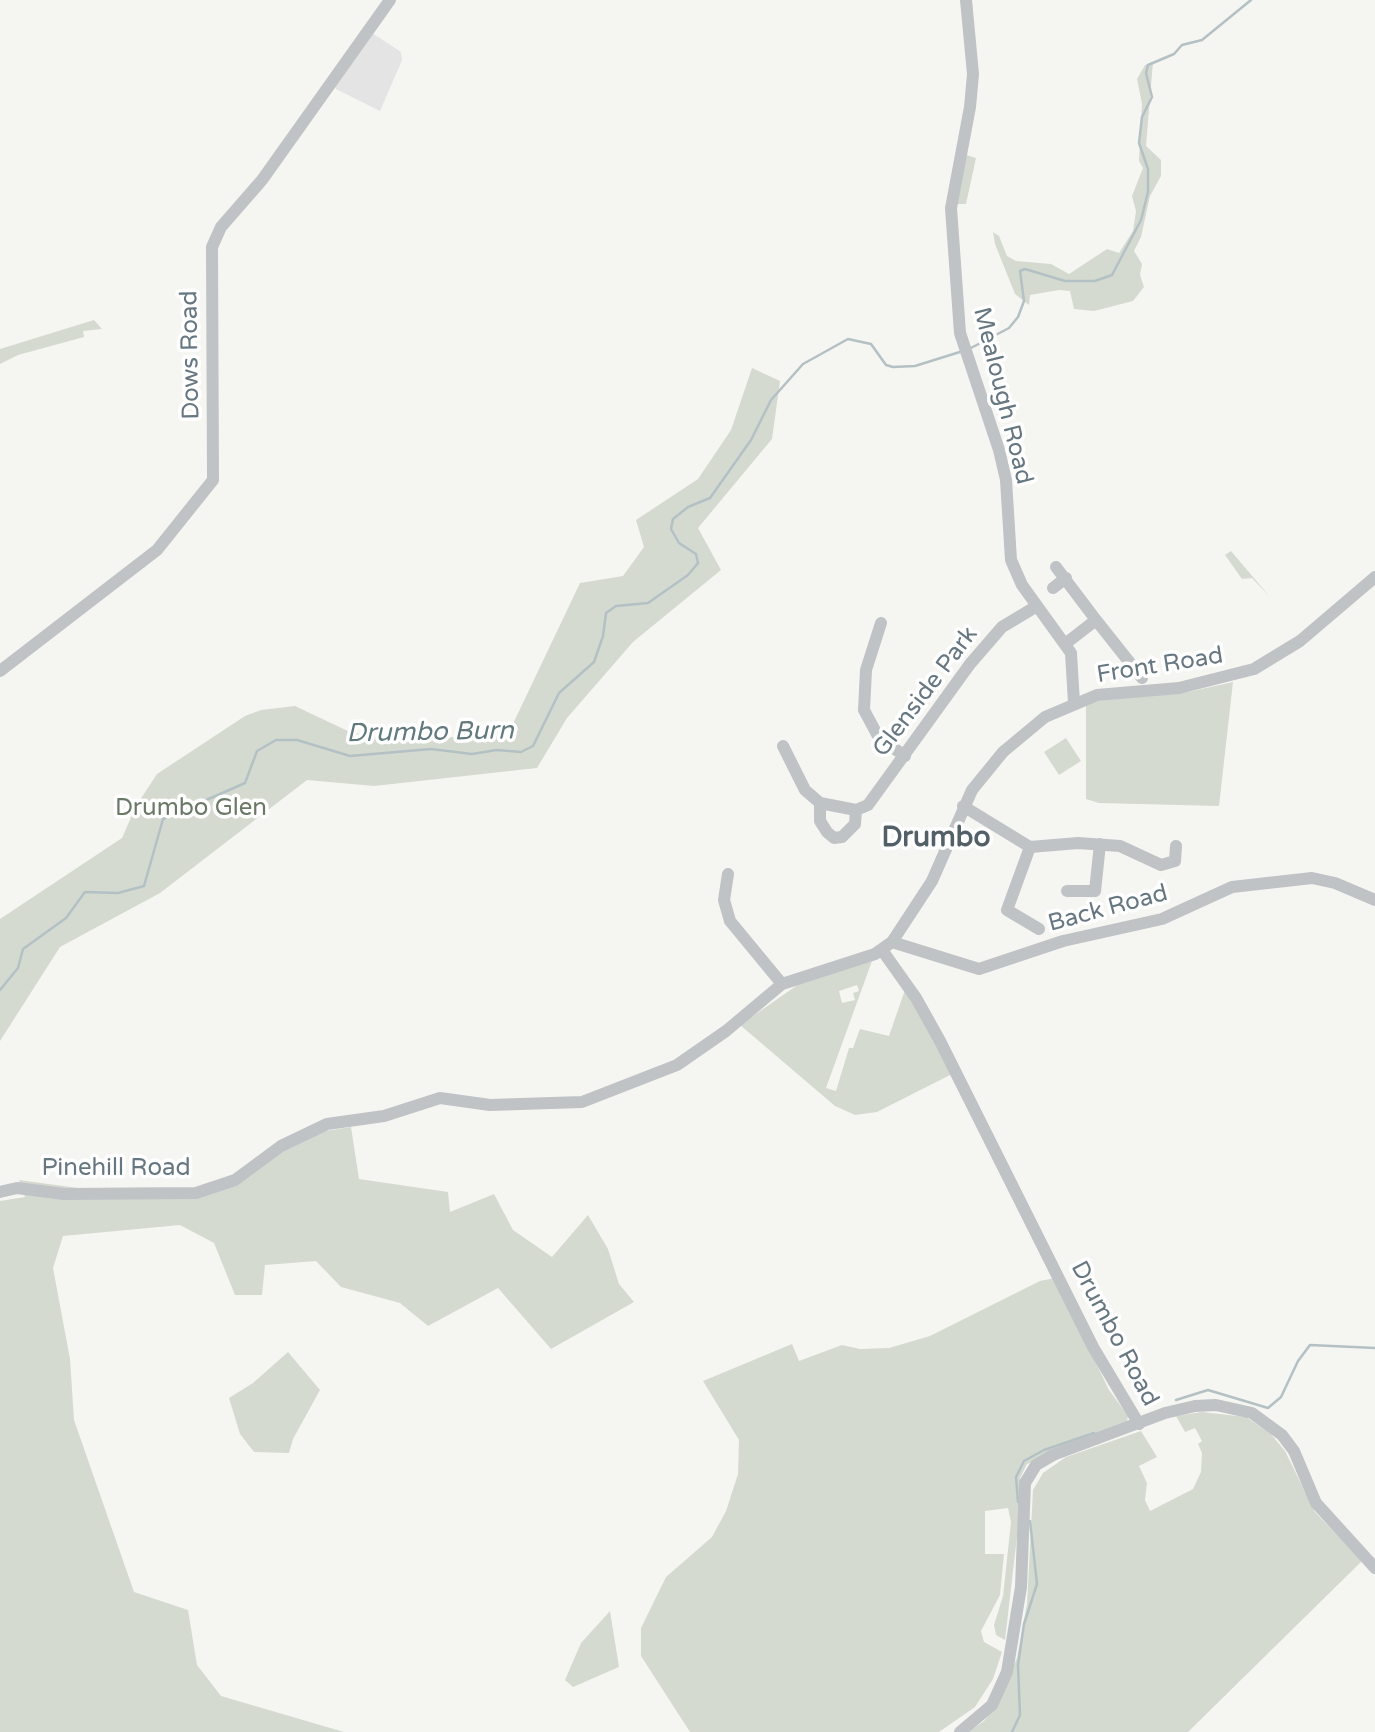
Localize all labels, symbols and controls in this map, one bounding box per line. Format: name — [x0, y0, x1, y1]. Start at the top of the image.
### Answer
street label: Dows Road — [175, 290, 207, 420]
street label: Mealough Road — [966, 305, 1038, 487]
street label: Glenside Park — [868, 621, 984, 763]
street label: Front Road — [1095, 642, 1225, 690]
water label: Drumbo Burn — [346, 716, 514, 750]
park label: Drumbo Glen — [115, 795, 267, 823]
district label: Drumbo — [882, 822, 990, 856]
street label: Back Road — [1045, 879, 1171, 939]
street label: Pinehill Road — [41, 1155, 191, 1183]
street label: Drumbo Road — [1064, 1257, 1164, 1411]

